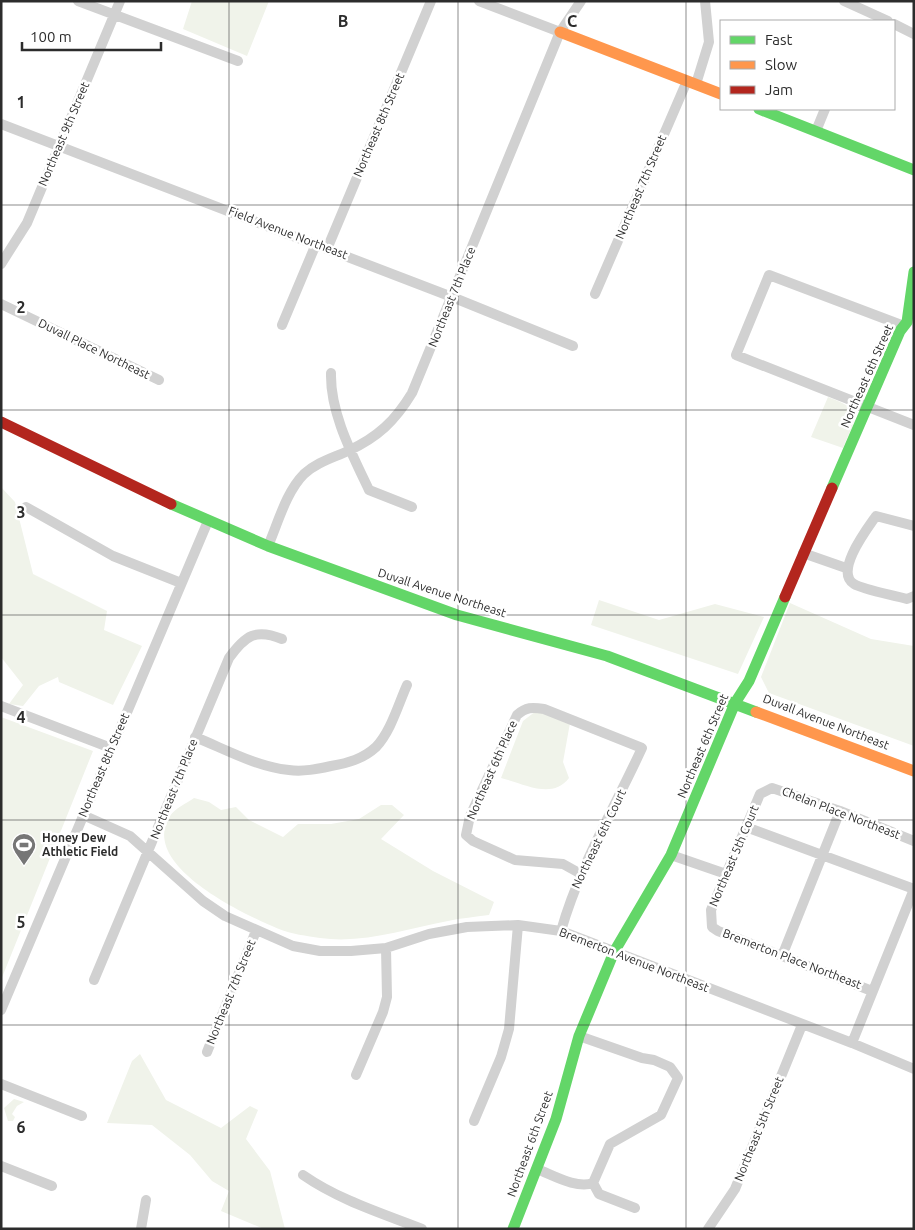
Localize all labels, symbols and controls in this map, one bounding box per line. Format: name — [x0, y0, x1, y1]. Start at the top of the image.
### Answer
text: B — [338, 12, 348, 30]
text: C — [567, 12, 577, 30]
scale bar — [22, 20, 161, 52]
legend — [720, 20, 895, 110]
text: 100 m — [30, 28, 72, 45]
text: Fast — [765, 31, 793, 48]
text: Slow — [765, 56, 798, 73]
street label: Northeast 8th Street — [351, 71, 406, 179]
street label: Northeast 9th Street — [36, 80, 91, 188]
text: Jam — [765, 81, 793, 98]
text: 1 — [16, 93, 26, 111]
street label: Northeast 7th Street — [613, 133, 668, 241]
street label: Field Avenue Northeast — [227, 204, 350, 261]
street label: Northeast 7th Place — [425, 245, 478, 349]
text: 2 — [16, 298, 26, 316]
street label: Duvall Place Northeast — [36, 316, 152, 381]
street label: Northeast 6th Street — [838, 322, 895, 429]
text: 3 — [16, 503, 26, 521]
street label: Duvall Avenue Northeast — [376, 566, 508, 619]
street label: Duvall Avenue Northeast — [761, 691, 891, 752]
street label: Northeast 6th Street — [675, 692, 730, 800]
text: 4 — [16, 708, 26, 726]
street label: Northeast 8th Street — [76, 711, 131, 819]
street label: Northeast 6th Place — [464, 718, 519, 821]
street label: Northeast 7th Place — [147, 737, 200, 841]
street label: Chelan Place Northeast — [780, 784, 902, 841]
street label: Northeast 6th Court — [569, 787, 628, 890]
street label: Northeast 5th Court — [706, 803, 761, 908]
place label: Honey Dew Athletic Field — [42, 831, 118, 858]
sports icon: Honey Dew Athletic Field — [11, 832, 37, 866]
text: 5 — [16, 913, 26, 931]
street label: Bremerton Avenue Northeast — [558, 925, 711, 994]
street label: Bremerton Place Northeast — [721, 926, 864, 991]
street label: Northeast 7th Street — [204, 937, 258, 1046]
street label: Northeast 5th Street — [732, 1074, 786, 1183]
street label: Northeast 6th Street — [504, 1089, 555, 1199]
text: 6 — [16, 1118, 26, 1136]

